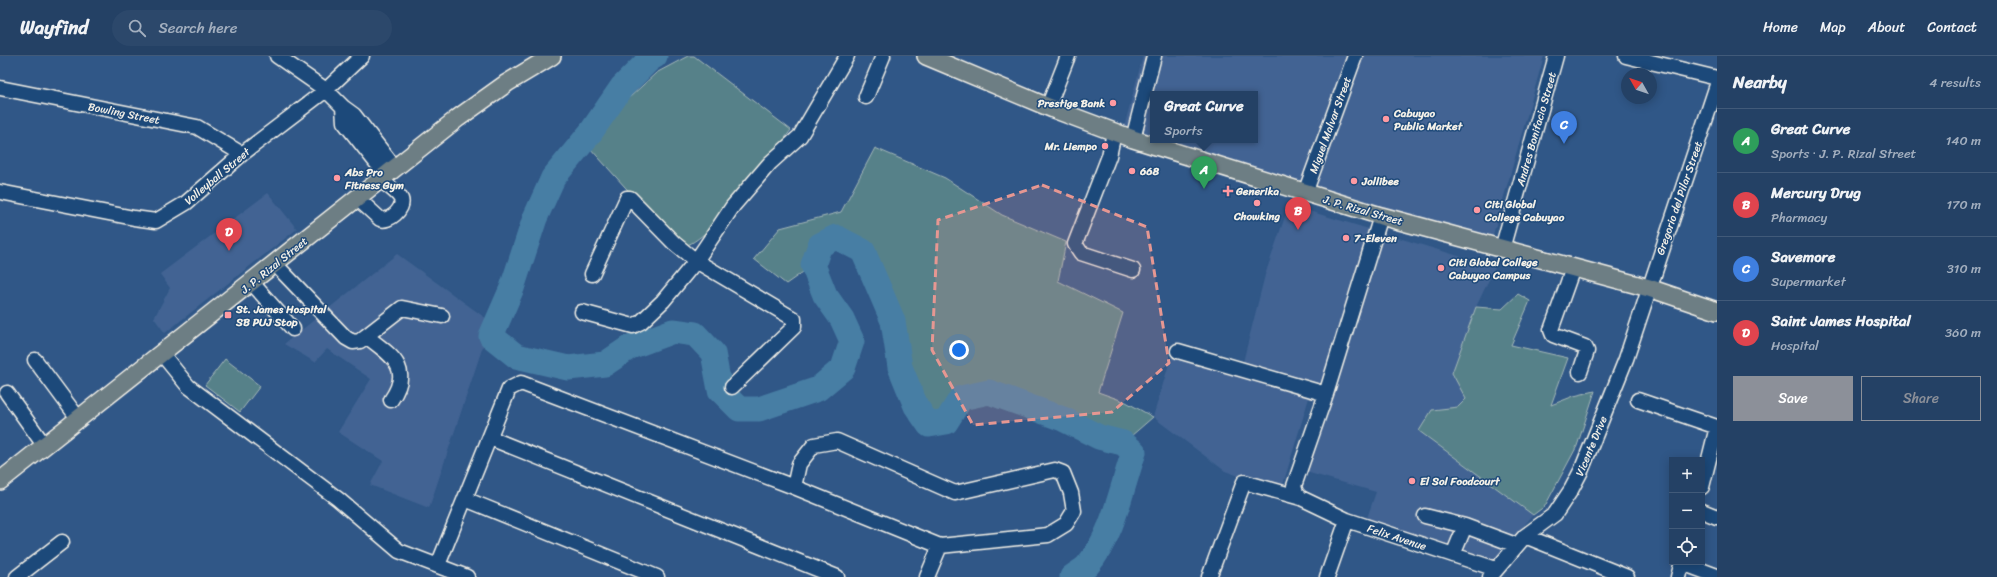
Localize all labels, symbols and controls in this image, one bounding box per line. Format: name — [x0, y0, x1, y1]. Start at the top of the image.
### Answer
search box — [112, 10, 392, 46]
text: Wayfind — [20, 11, 88, 44]
text: Search here — [158, 15, 237, 41]
text: Home — [1763, 15, 1798, 40]
text: Map — [1820, 15, 1846, 40]
text: About — [1868, 15, 1905, 40]
text: Contact — [1927, 15, 1977, 40]
icon: search — [126, 17, 148, 39]
text: Nearby — [1733, 67, 1787, 97]
north arrow — [1621, 68, 1657, 104]
street label: Andres Bonifacio Street — [1511, 70, 1562, 189]
text: 4 results — [1929, 71, 1981, 94]
street label: Miguel Malvar Street — [1304, 74, 1357, 176]
popup — [1150, 91, 1258, 143]
text: Great Curve — [1164, 93, 1244, 119]
place label: Prestige Bank — [1038, 94, 1105, 113]
street label: Bowling Street — [86, 97, 162, 130]
marker: Prestige Bank — [1108, 98, 1118, 108]
place label: Cabuyao Public Market — [1393, 104, 1464, 136]
pin: C — [1551, 111, 1577, 144]
marker: Cabuyao Public Market — [1381, 114, 1391, 124]
text: Great Curve — [1771, 116, 1850, 142]
text: Sports — [1164, 119, 1202, 142]
text: A — [1742, 129, 1750, 152]
text: 140 m — [1946, 129, 1981, 152]
place label: Mr. Liempo — [1044, 137, 1098, 156]
street label: Gregorio del Pilar Street — [1651, 138, 1708, 258]
marker: Mr. Liempo — [1100, 141, 1110, 151]
text: Sports · J. P. Rizal Street — [1771, 142, 1916, 165]
street label: Volleyball Street — [180, 143, 255, 210]
pin: A — [1191, 156, 1217, 189]
place label: 668 — [1139, 162, 1159, 181]
place label: Abs Pro Fitness Gym — [344, 163, 404, 195]
marker: 668 — [1127, 166, 1137, 176]
place label: Jollibee — [1361, 172, 1399, 191]
marker: Abs Pro Fitness Gym — [332, 173, 342, 183]
marker: Jollibee — [1349, 176, 1359, 186]
text: Mercury Drug — [1771, 180, 1861, 206]
place label: Generika — [1235, 182, 1279, 201]
marker: Generika — [1223, 186, 1233, 196]
street label: J. P. Rizal Street — [1320, 190, 1405, 231]
text: B — [1742, 193, 1750, 216]
text: 170 m — [1946, 193, 1981, 216]
place label: Citi Global College Cabuyao — [1484, 195, 1565, 227]
pin: B — [1285, 197, 1311, 230]
marker: Chowking — [1252, 198, 1262, 208]
marker: Citi Global College Cabuyao — [1472, 205, 1482, 215]
text: Pharmacy — [1771, 206, 1827, 229]
place label: Chowking — [1233, 207, 1281, 226]
pin: D — [216, 218, 242, 251]
place label: 7-Eleven — [1354, 229, 1397, 248]
street label: J. P. Rizal Street — [236, 232, 312, 299]
marker: 7-Eleven — [1341, 233, 1351, 243]
text: Savemore — [1771, 244, 1835, 270]
place label: Citi Global College Cabuyao Campus — [1448, 253, 1538, 285]
text: C — [1742, 257, 1750, 280]
text: 310 m — [1947, 257, 1981, 280]
marker: Citi Global College Cabuyao Campus — [1436, 263, 1446, 273]
text: Supermarket — [1771, 270, 1846, 293]
place label: St. James Hospital SB PUJ Stop — [235, 300, 327, 332]
text: Saint James Hospital — [1771, 308, 1911, 334]
marker: St. James Hospital SB PUJ Stop — [223, 310, 233, 320]
text: D — [1742, 321, 1750, 344]
text: 360 m — [1945, 321, 1981, 344]
text: Hospital — [1771, 334, 1819, 357]
your location — [949, 340, 969, 360]
button: Save — [1733, 376, 1853, 421]
button: Share — [1861, 376, 1981, 421]
street label: Vicente Drive — [1570, 413, 1613, 479]
map controls — [1669, 457, 1705, 565]
button: + — [1669, 457, 1705, 493]
place label: El Sol Foodcourt — [1420, 472, 1501, 491]
marker: El Sol Foodcourt — [1407, 476, 1417, 486]
button: − — [1669, 493, 1705, 529]
street label: Felix Avenue — [1365, 519, 1429, 556]
button: locate — [1669, 529, 1705, 565]

